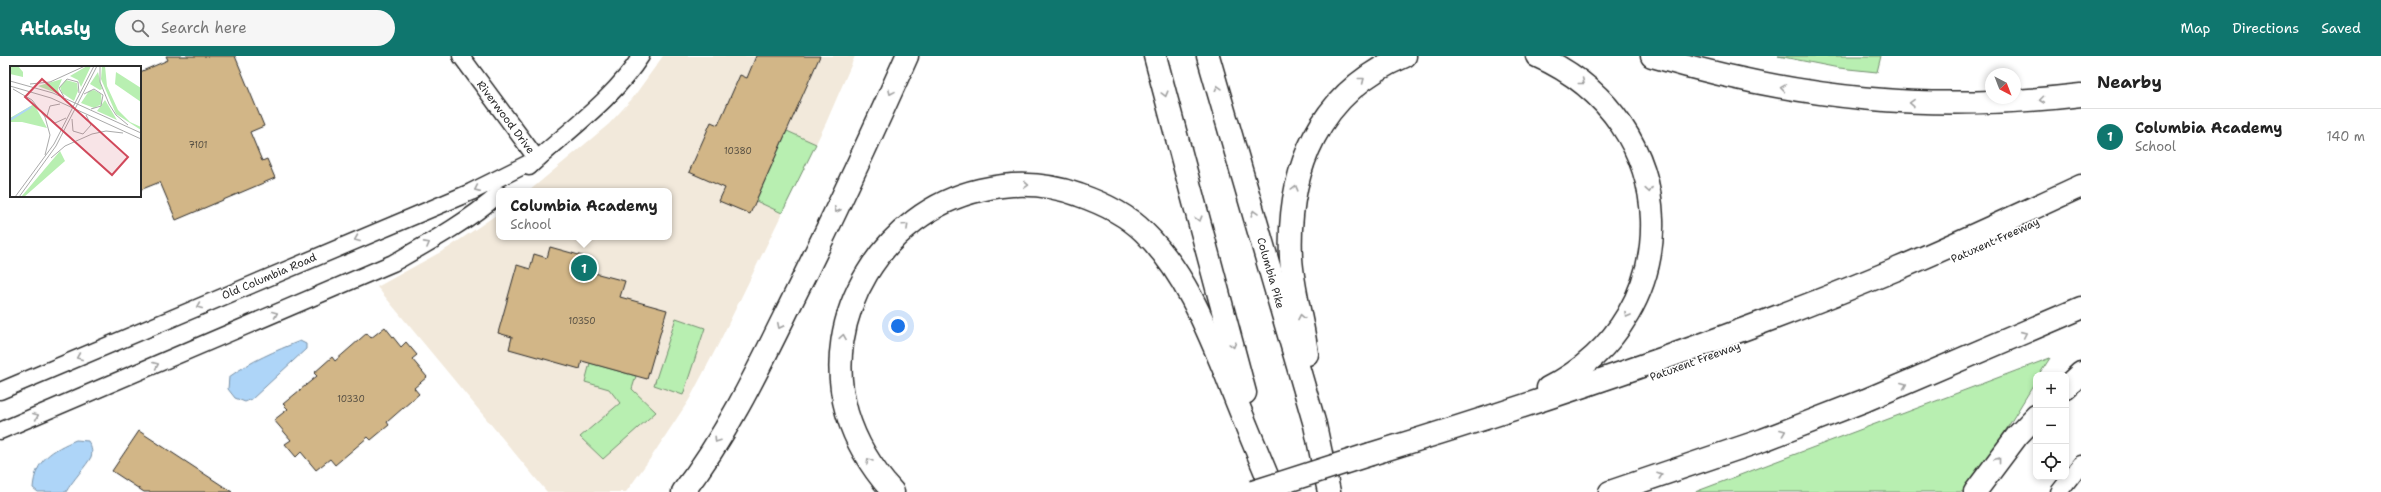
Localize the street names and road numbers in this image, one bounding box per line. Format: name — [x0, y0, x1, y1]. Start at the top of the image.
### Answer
street label: Riverwood Drive — [473, 78, 538, 157]
street label: Patuxent Freeway — [1949, 214, 2042, 267]
street label: Columbia Pike — [1253, 236, 1288, 310]
street label: Old Columbia Road — [220, 250, 319, 303]
street label: Patuxent Freeway — [1648, 338, 1743, 385]

